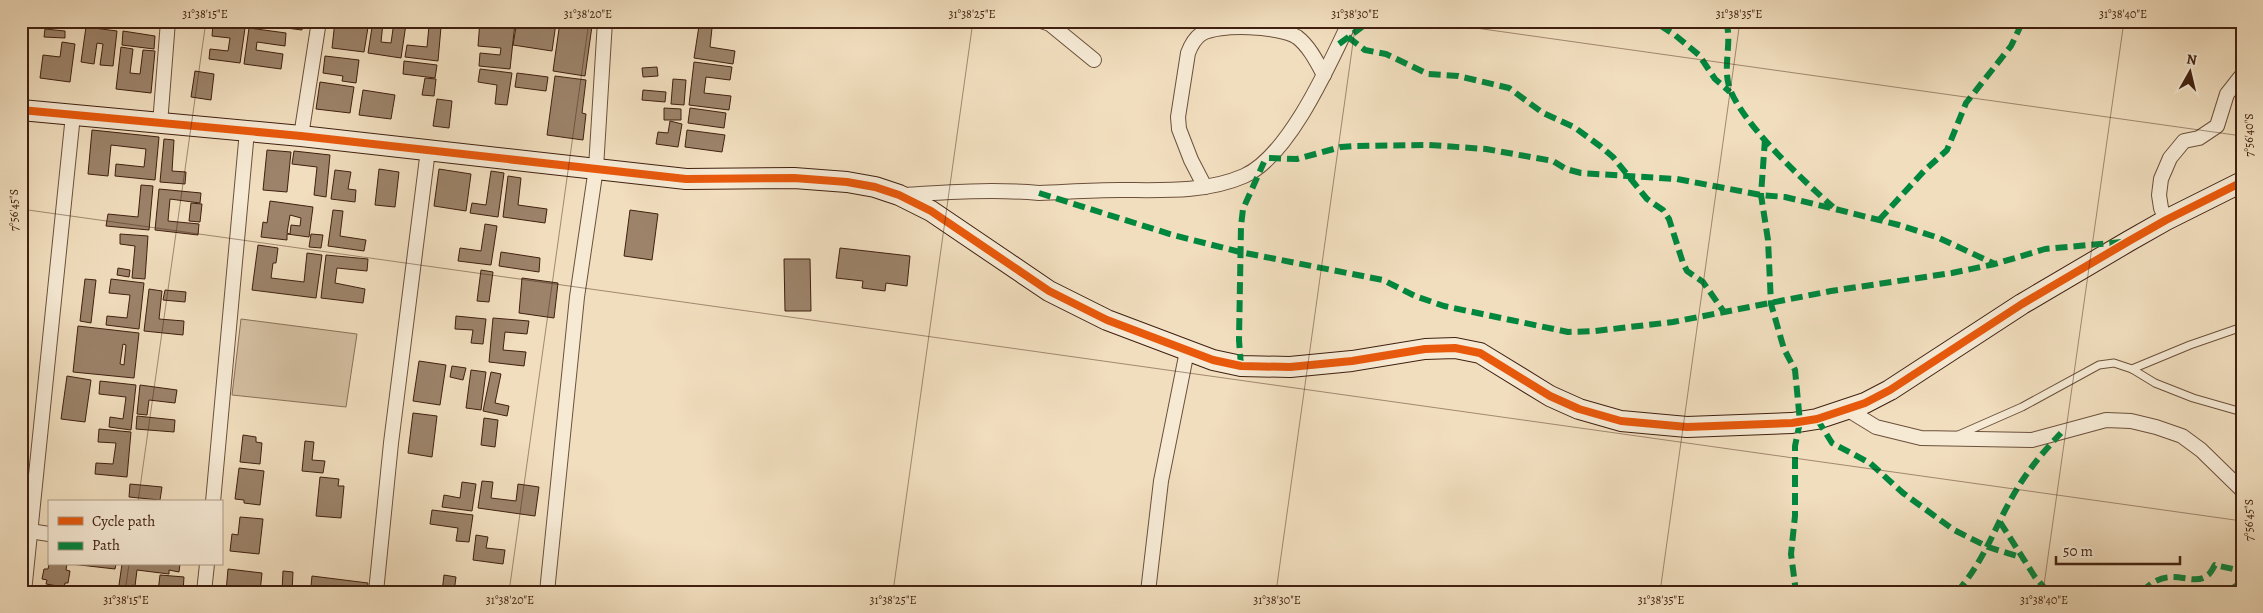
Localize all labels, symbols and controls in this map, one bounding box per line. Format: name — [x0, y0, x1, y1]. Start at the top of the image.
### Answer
text: 31°38'15"E — [182, 6, 228, 22]
text: 31°38'20"E — [564, 6, 612, 22]
text: 31°38'25"E — [948, 6, 996, 22]
text: 31°38'30"E — [1331, 6, 1379, 22]
text: 31°38'35"E — [1716, 6, 1762, 22]
text: 31°38'40"E — [2099, 6, 2147, 22]
north arrow — [2166, 48, 2216, 98]
text: N — [2185, 50, 2198, 70]
text: 7°56'40"S — [2241, 113, 2257, 157]
text: 7°56'45"S — [6, 189, 22, 231]
text: 7°56'45"S — [2241, 499, 2257, 541]
legend — [48, 500, 222, 566]
text: Cycle path — [92, 511, 155, 531]
scale bar — [2056, 533, 2179, 565]
text: Path — [92, 535, 120, 555]
text: 50 m — [2063, 541, 2093, 561]
text: 31°38'15"E — [103, 592, 149, 608]
text: 31°38'20"E — [486, 592, 534, 608]
text: 31°38'25"E — [869, 592, 917, 608]
text: 31°38'30"E — [1253, 592, 1301, 608]
text: 31°38'35"E — [1638, 592, 1684, 608]
text: 31°38'40"E — [2020, 592, 2068, 608]

